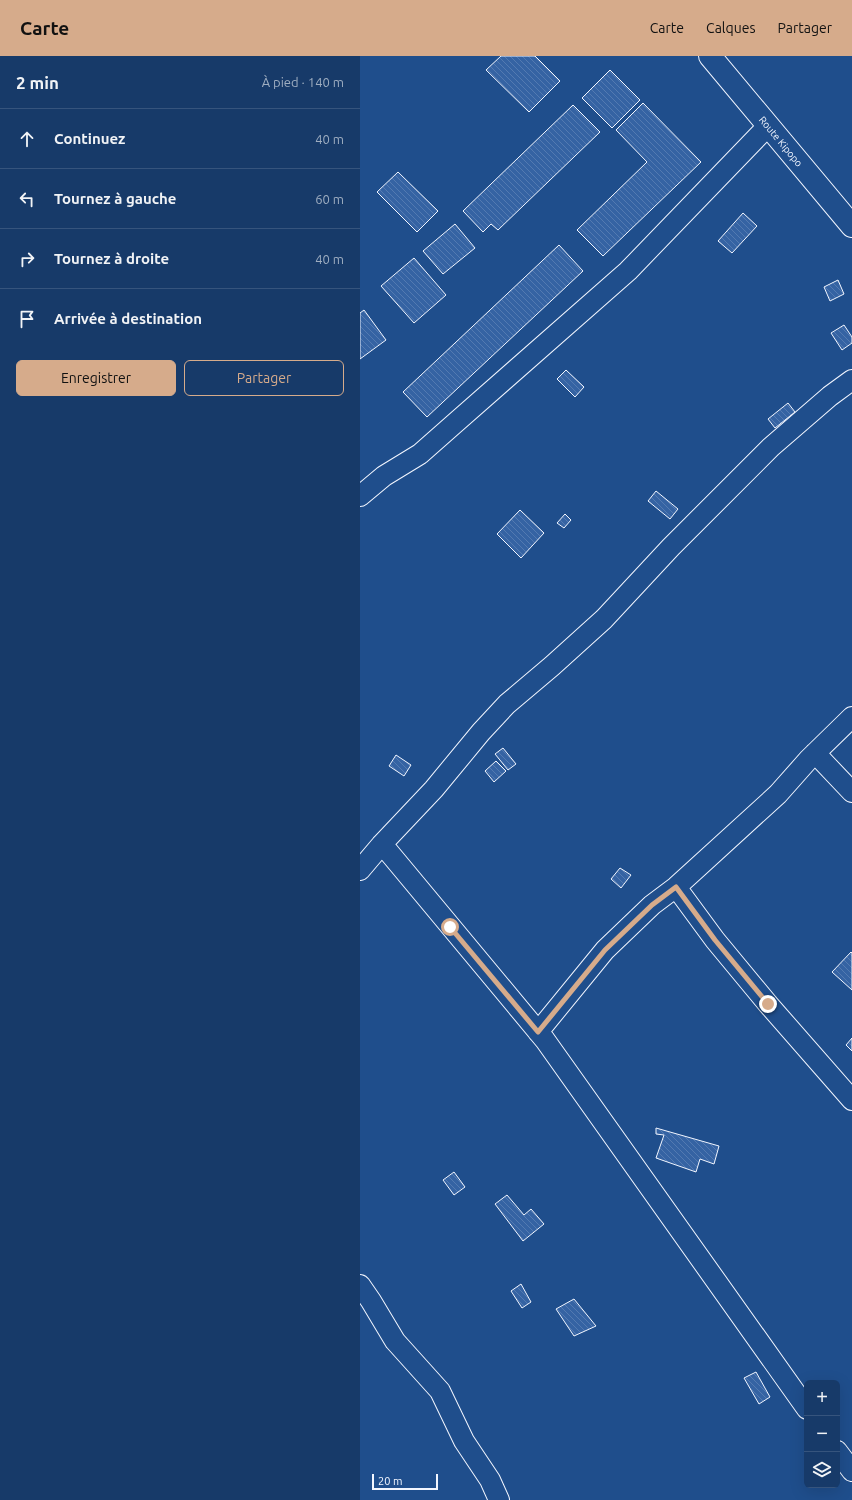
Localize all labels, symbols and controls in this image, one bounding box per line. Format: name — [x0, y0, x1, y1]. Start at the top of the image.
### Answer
text: Carte — [20, 17, 69, 39]
text: Carte — [650, 20, 684, 36]
text: Calques — [706, 20, 755, 36]
text: Partager — [777, 20, 832, 36]
text: 2 min — [16, 73, 59, 92]
text: À pied · 140 m — [262, 75, 344, 89]
street label: Route Kipopo — [757, 114, 805, 169]
icon: ahead — [16, 128, 38, 150]
text: Continuez — [54, 130, 125, 147]
text: 40 m — [315, 132, 344, 146]
icon: left — [16, 188, 38, 210]
text: Tournez à gauche — [54, 190, 177, 207]
text: 60 m — [315, 192, 344, 206]
icon: right — [16, 248, 38, 270]
text: Tournez à droite — [54, 250, 169, 267]
text: 40 m — [315, 252, 344, 266]
icon: arrive — [16, 308, 38, 330]
text: Arrivée à destination — [54, 310, 202, 327]
button: Enregistrer — [16, 360, 176, 396]
button: Partager — [184, 360, 344, 396]
route start — [441, 918, 459, 936]
route end — [759, 995, 777, 1013]
map controls — [804, 1380, 840, 1488]
button: + — [804, 1380, 840, 1416]
button: − — [804, 1416, 840, 1452]
button: layers — [804, 1452, 840, 1488]
scale bar — [372, 1472, 438, 1491]
text: 20 m — [378, 1475, 402, 1487]

